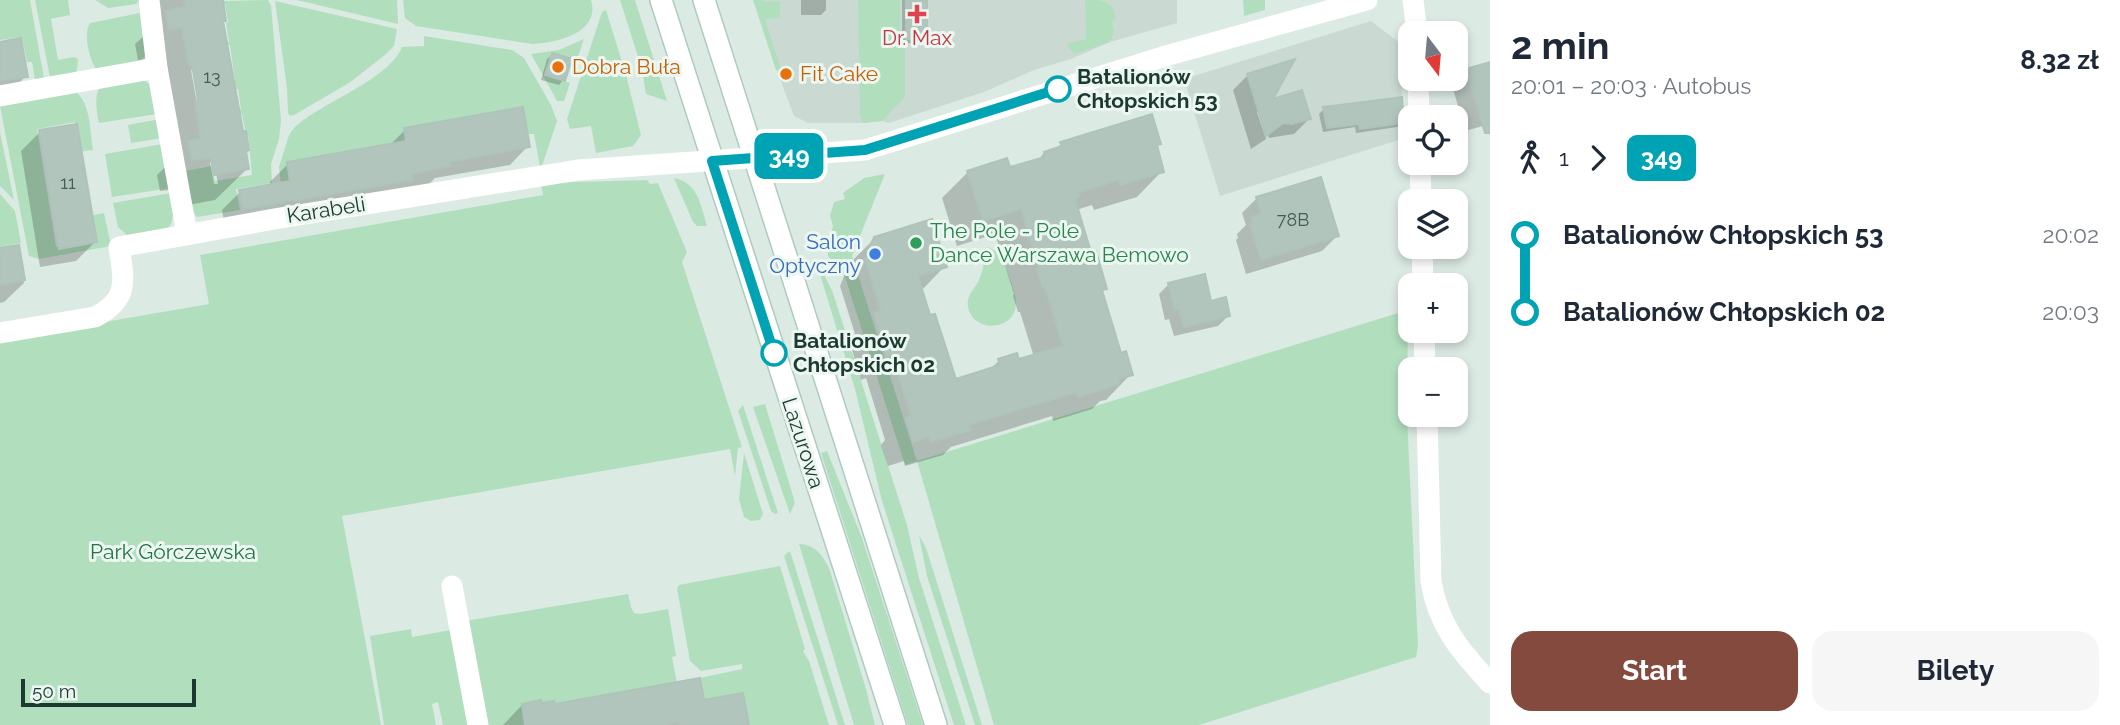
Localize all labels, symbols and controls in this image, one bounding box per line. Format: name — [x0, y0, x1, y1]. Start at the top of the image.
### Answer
marker: Dr. Max — [909, 6, 925, 22]
north arrow — [1398, 21, 1468, 91]
map controls — [1398, 21, 1468, 427]
text: 2 min — [1511, 23, 1610, 68]
place label: Dr. Max — [882, 25, 952, 50]
text: 8.32 zł — [2020, 45, 2099, 75]
place label: Dobra Buła — [572, 54, 681, 79]
marker: Dobra Buła — [550, 59, 566, 75]
place label: Fit Cake — [800, 61, 878, 86]
place label: Batalionów Chłopskich 53 — [1077, 64, 1218, 113]
house number: 13 — [203, 66, 221, 87]
marker: Fit Cake — [778, 66, 794, 82]
text: 20:01 – 20:03 · Autobus — [1511, 72, 1751, 99]
marker: Batalionów Chłopskich 53 — [1045, 76, 1071, 102]
button: locate — [1398, 105, 1468, 175]
line badge: 349 — [749, 133, 829, 179]
icon: walk — [1511, 139, 1549, 177]
icon: forward — [1579, 139, 1617, 177]
text: 349 — [768, 141, 810, 170]
text: 349 — [1641, 143, 1682, 172]
text: 1 — [1559, 144, 1569, 171]
house number: 11 — [60, 172, 76, 193]
button: layers — [1398, 189, 1468, 259]
street label: Karabeli — [285, 191, 367, 228]
house number: 78B — [1277, 209, 1309, 230]
place label: The Pole - Pole Dance Warszawa Bemowo — [930, 218, 1189, 267]
text: Batalionów Chłopskich 53 — [1563, 220, 1884, 250]
text: 20:02 — [2043, 221, 2099, 248]
place label: Salon Optyczny — [769, 229, 861, 278]
marker: The Pole - Pole Dance Warszawa Bemowo — [908, 235, 924, 251]
marker: Salon Optyczny — [867, 246, 883, 262]
button: + — [1398, 273, 1468, 343]
text: Batalionów Chłopskich 02 — [1563, 297, 1885, 327]
text: 20:03 — [2042, 298, 2099, 325]
place label: Batalionów Chłopskich 02 — [793, 328, 935, 377]
marker: Batalionów Chłopskich 02 — [761, 340, 787, 366]
button: − — [1398, 357, 1468, 427]
street label: Lazurowa — [777, 394, 830, 491]
park label: Park Górczewska — [90, 539, 256, 564]
button: Start — [1511, 631, 1798, 711]
button: Bilety — [1812, 631, 2099, 711]
scale bar — [21, 676, 196, 708]
text: 50 m — [32, 680, 76, 702]

